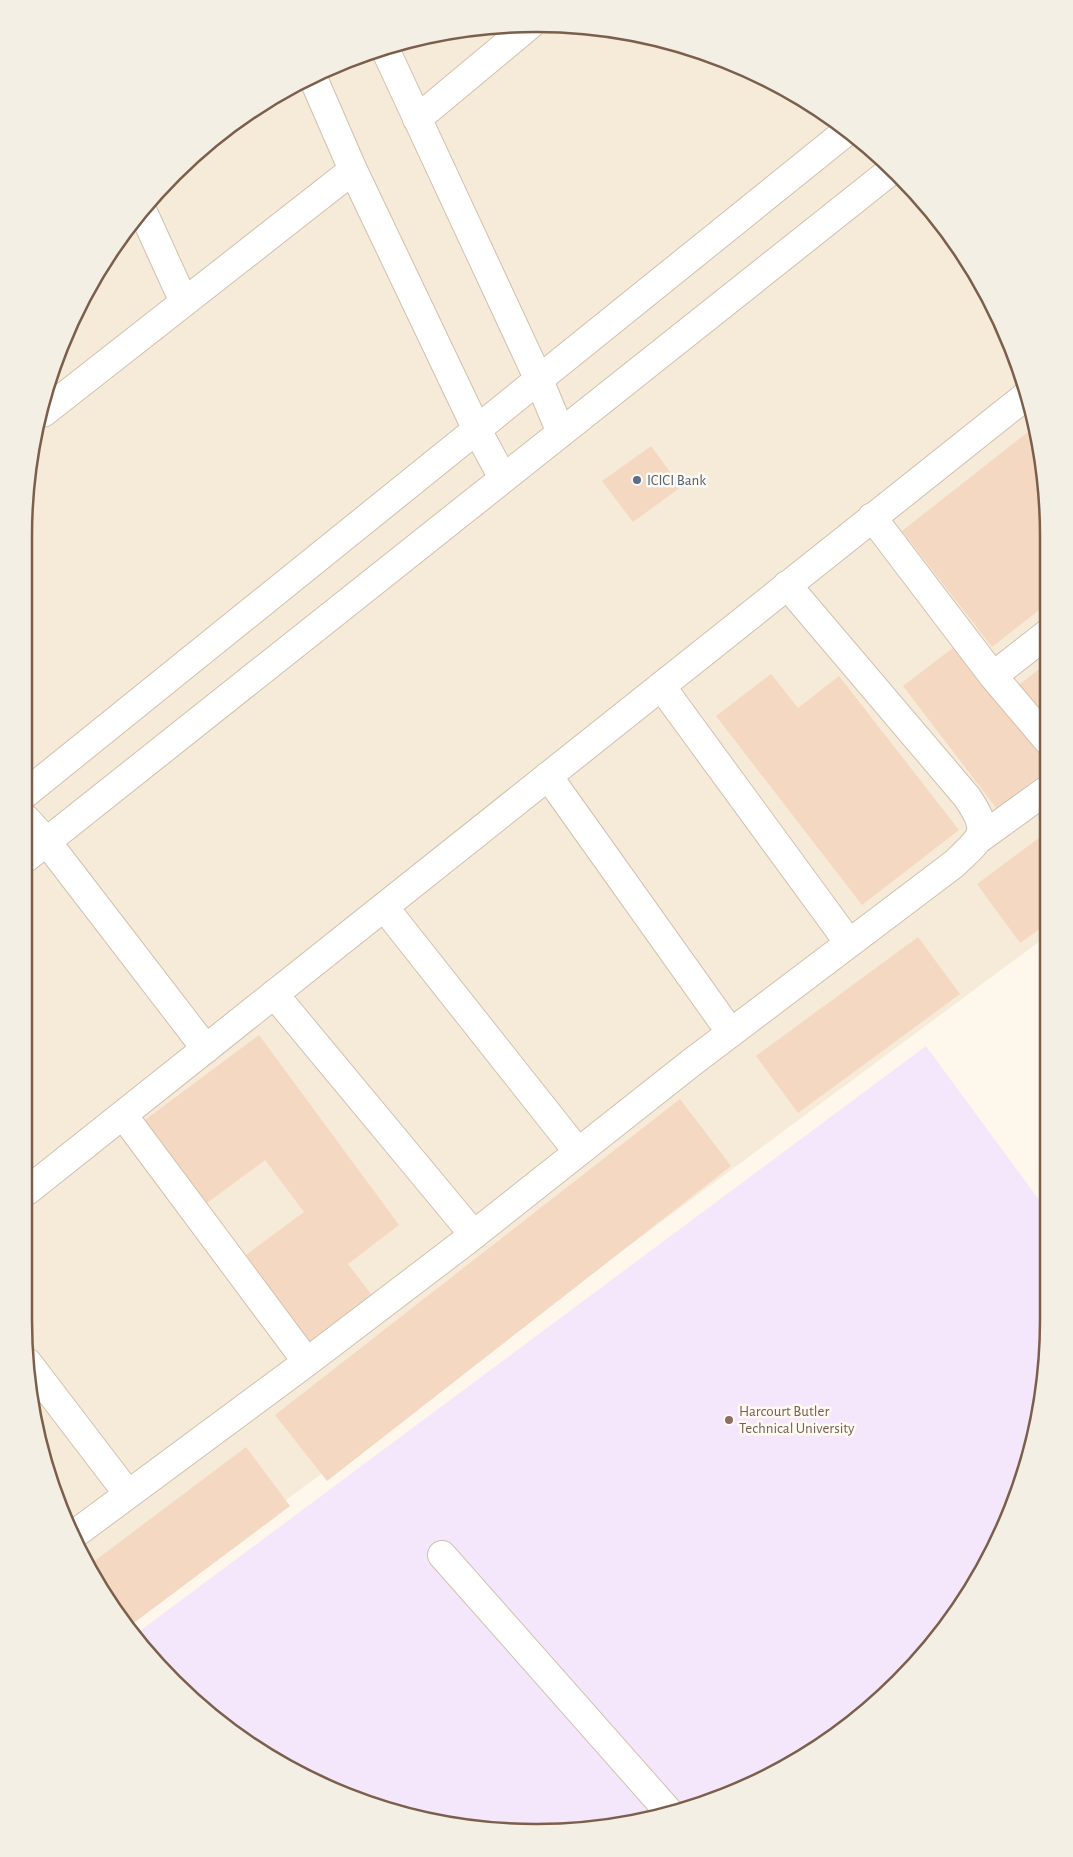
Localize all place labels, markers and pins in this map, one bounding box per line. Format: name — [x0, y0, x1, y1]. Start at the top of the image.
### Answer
place label: ICICI Bank — [647, 473, 706, 488]
marker: ICICI Bank — [631, 474, 643, 486]
place label: Harcourt Butler Technical University — [739, 1404, 855, 1436]
marker: Harcourt Butler Technical University — [723, 1414, 735, 1426]

